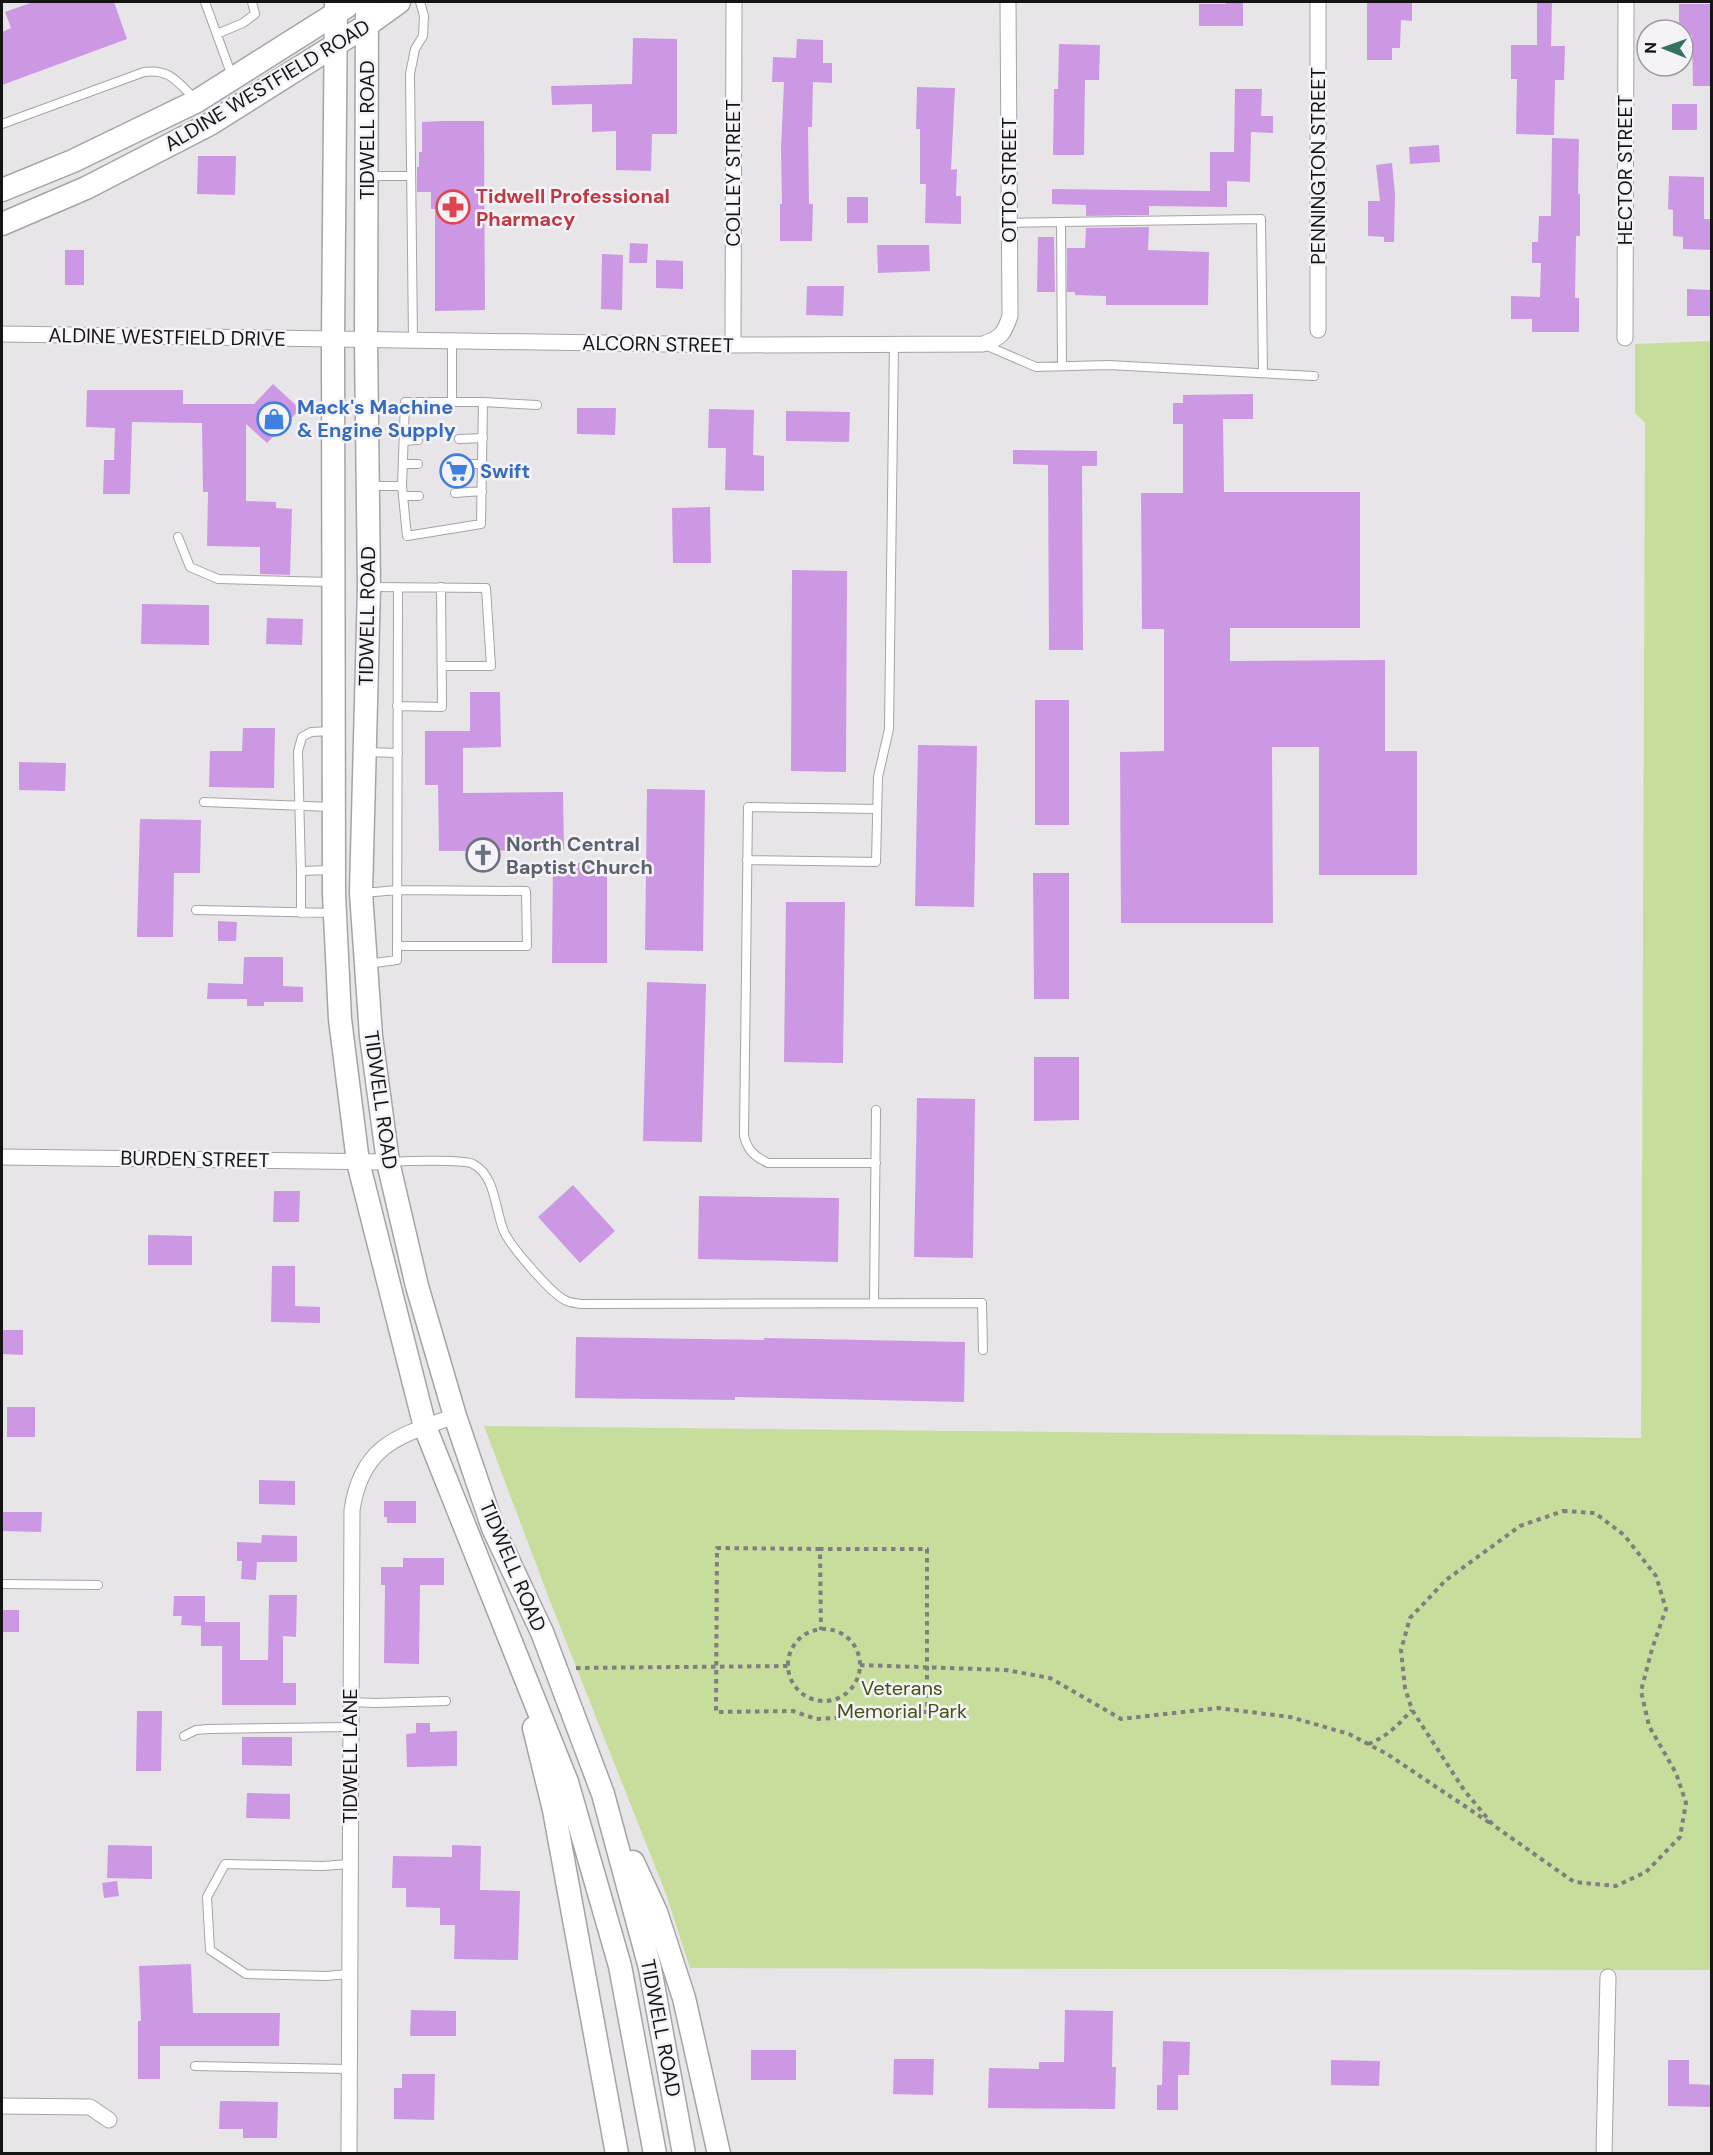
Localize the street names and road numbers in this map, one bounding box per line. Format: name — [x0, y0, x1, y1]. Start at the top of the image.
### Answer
street label: ALDINE WESTFIELD ROAD — [159, 13, 375, 157]
street label: TIDWELL ROAD — [354, 60, 380, 200]
street label: PENNINGTON STREET — [1305, 67, 1331, 265]
street label: HECTOR STREET — [1612, 95, 1638, 245]
street label: COLLEY STREET — [720, 99, 746, 247]
street label: OTTO STREET — [996, 117, 1022, 243]
street label: ALDINE WESTFIELD DRIVE — [48, 322, 286, 352]
street label: ALCORN STREET — [582, 330, 734, 358]
street label: TIDWELL ROAD — [353, 546, 381, 686]
street label: TIDWELL ROAD — [358, 1029, 404, 1171]
street label: BURDEN STREET — [120, 1145, 270, 1173]
street label: TIDWELL ROAD — [474, 1497, 552, 1635]
street label: TIDWELL LANE — [337, 1688, 363, 1824]
street label: TIDWELL ROAD — [635, 1957, 687, 2099]

